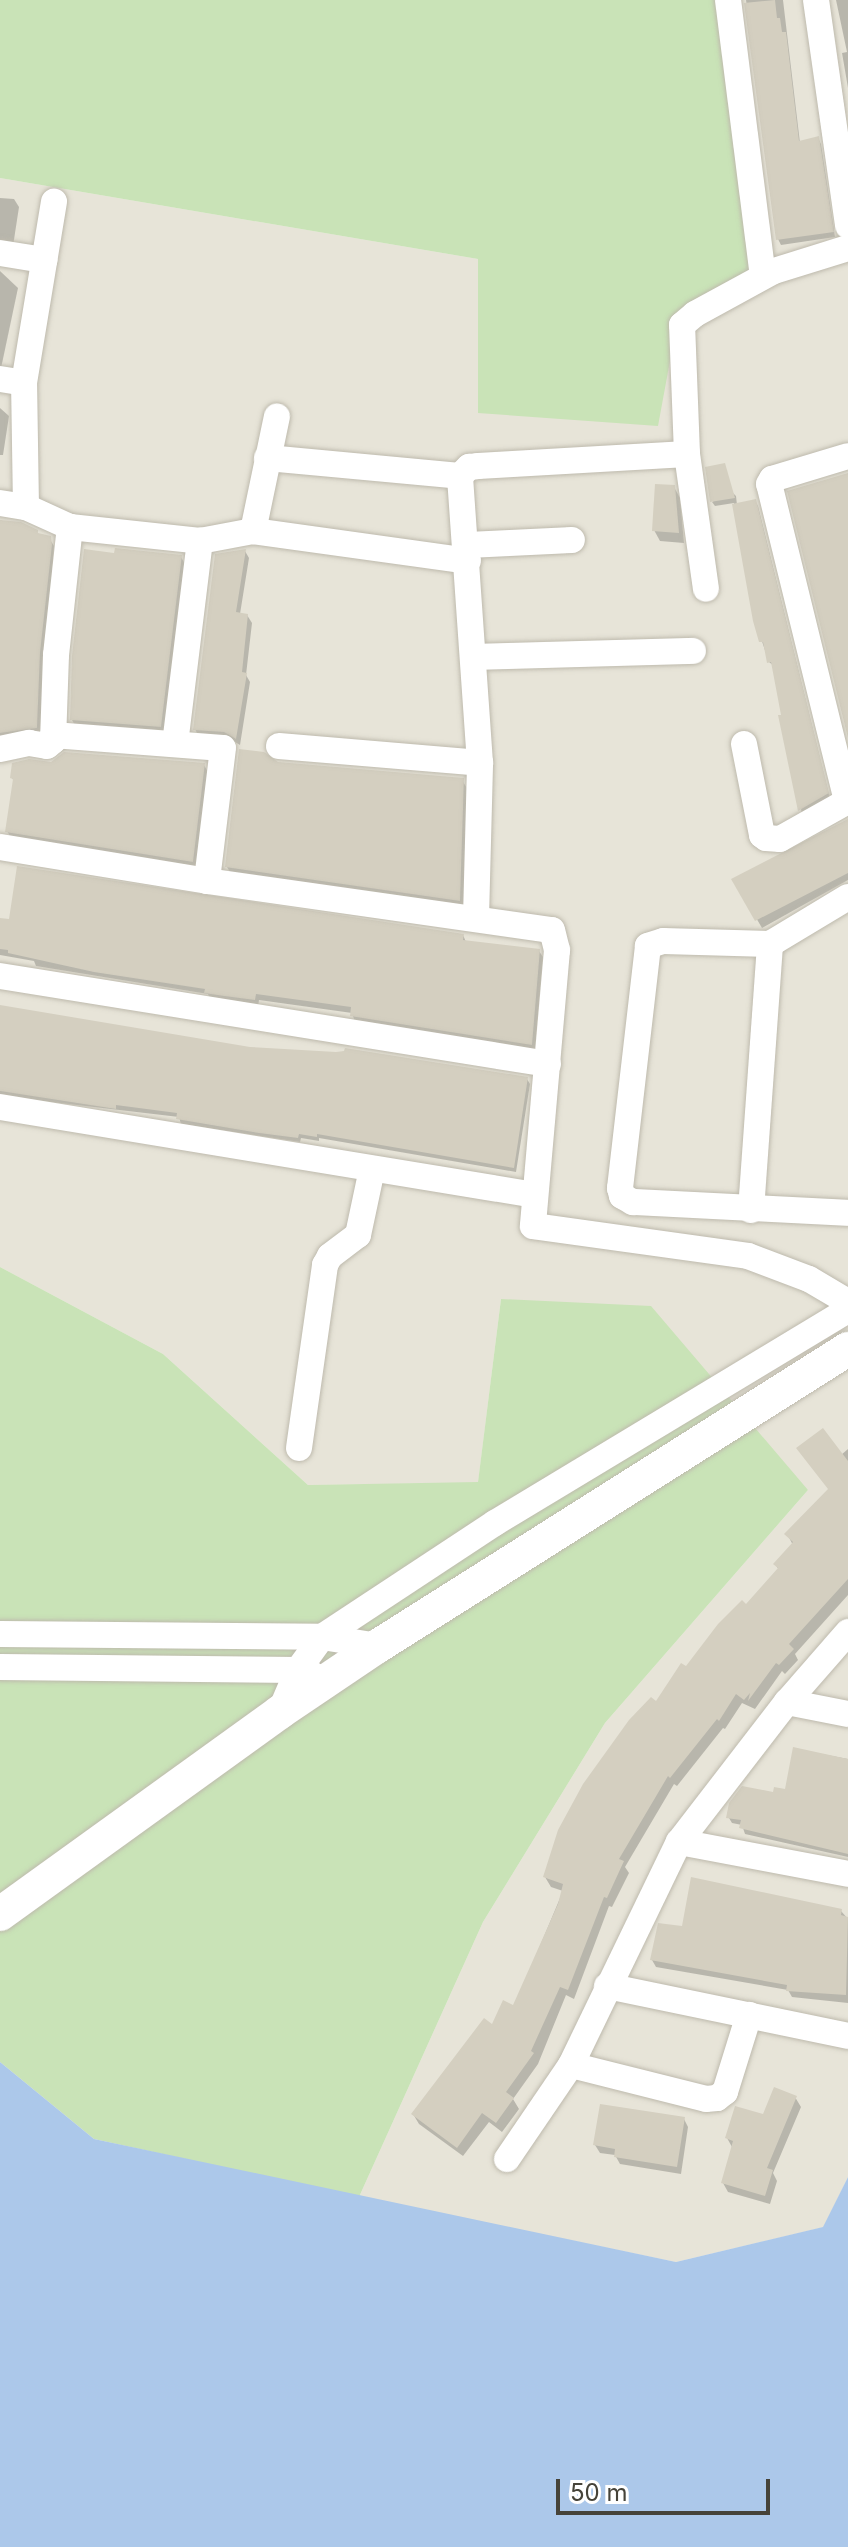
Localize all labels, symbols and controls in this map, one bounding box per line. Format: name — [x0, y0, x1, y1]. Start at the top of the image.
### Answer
scale bar — [560, 2463, 774, 2513]
text: 50 m — [570, 2478, 628, 2507]

